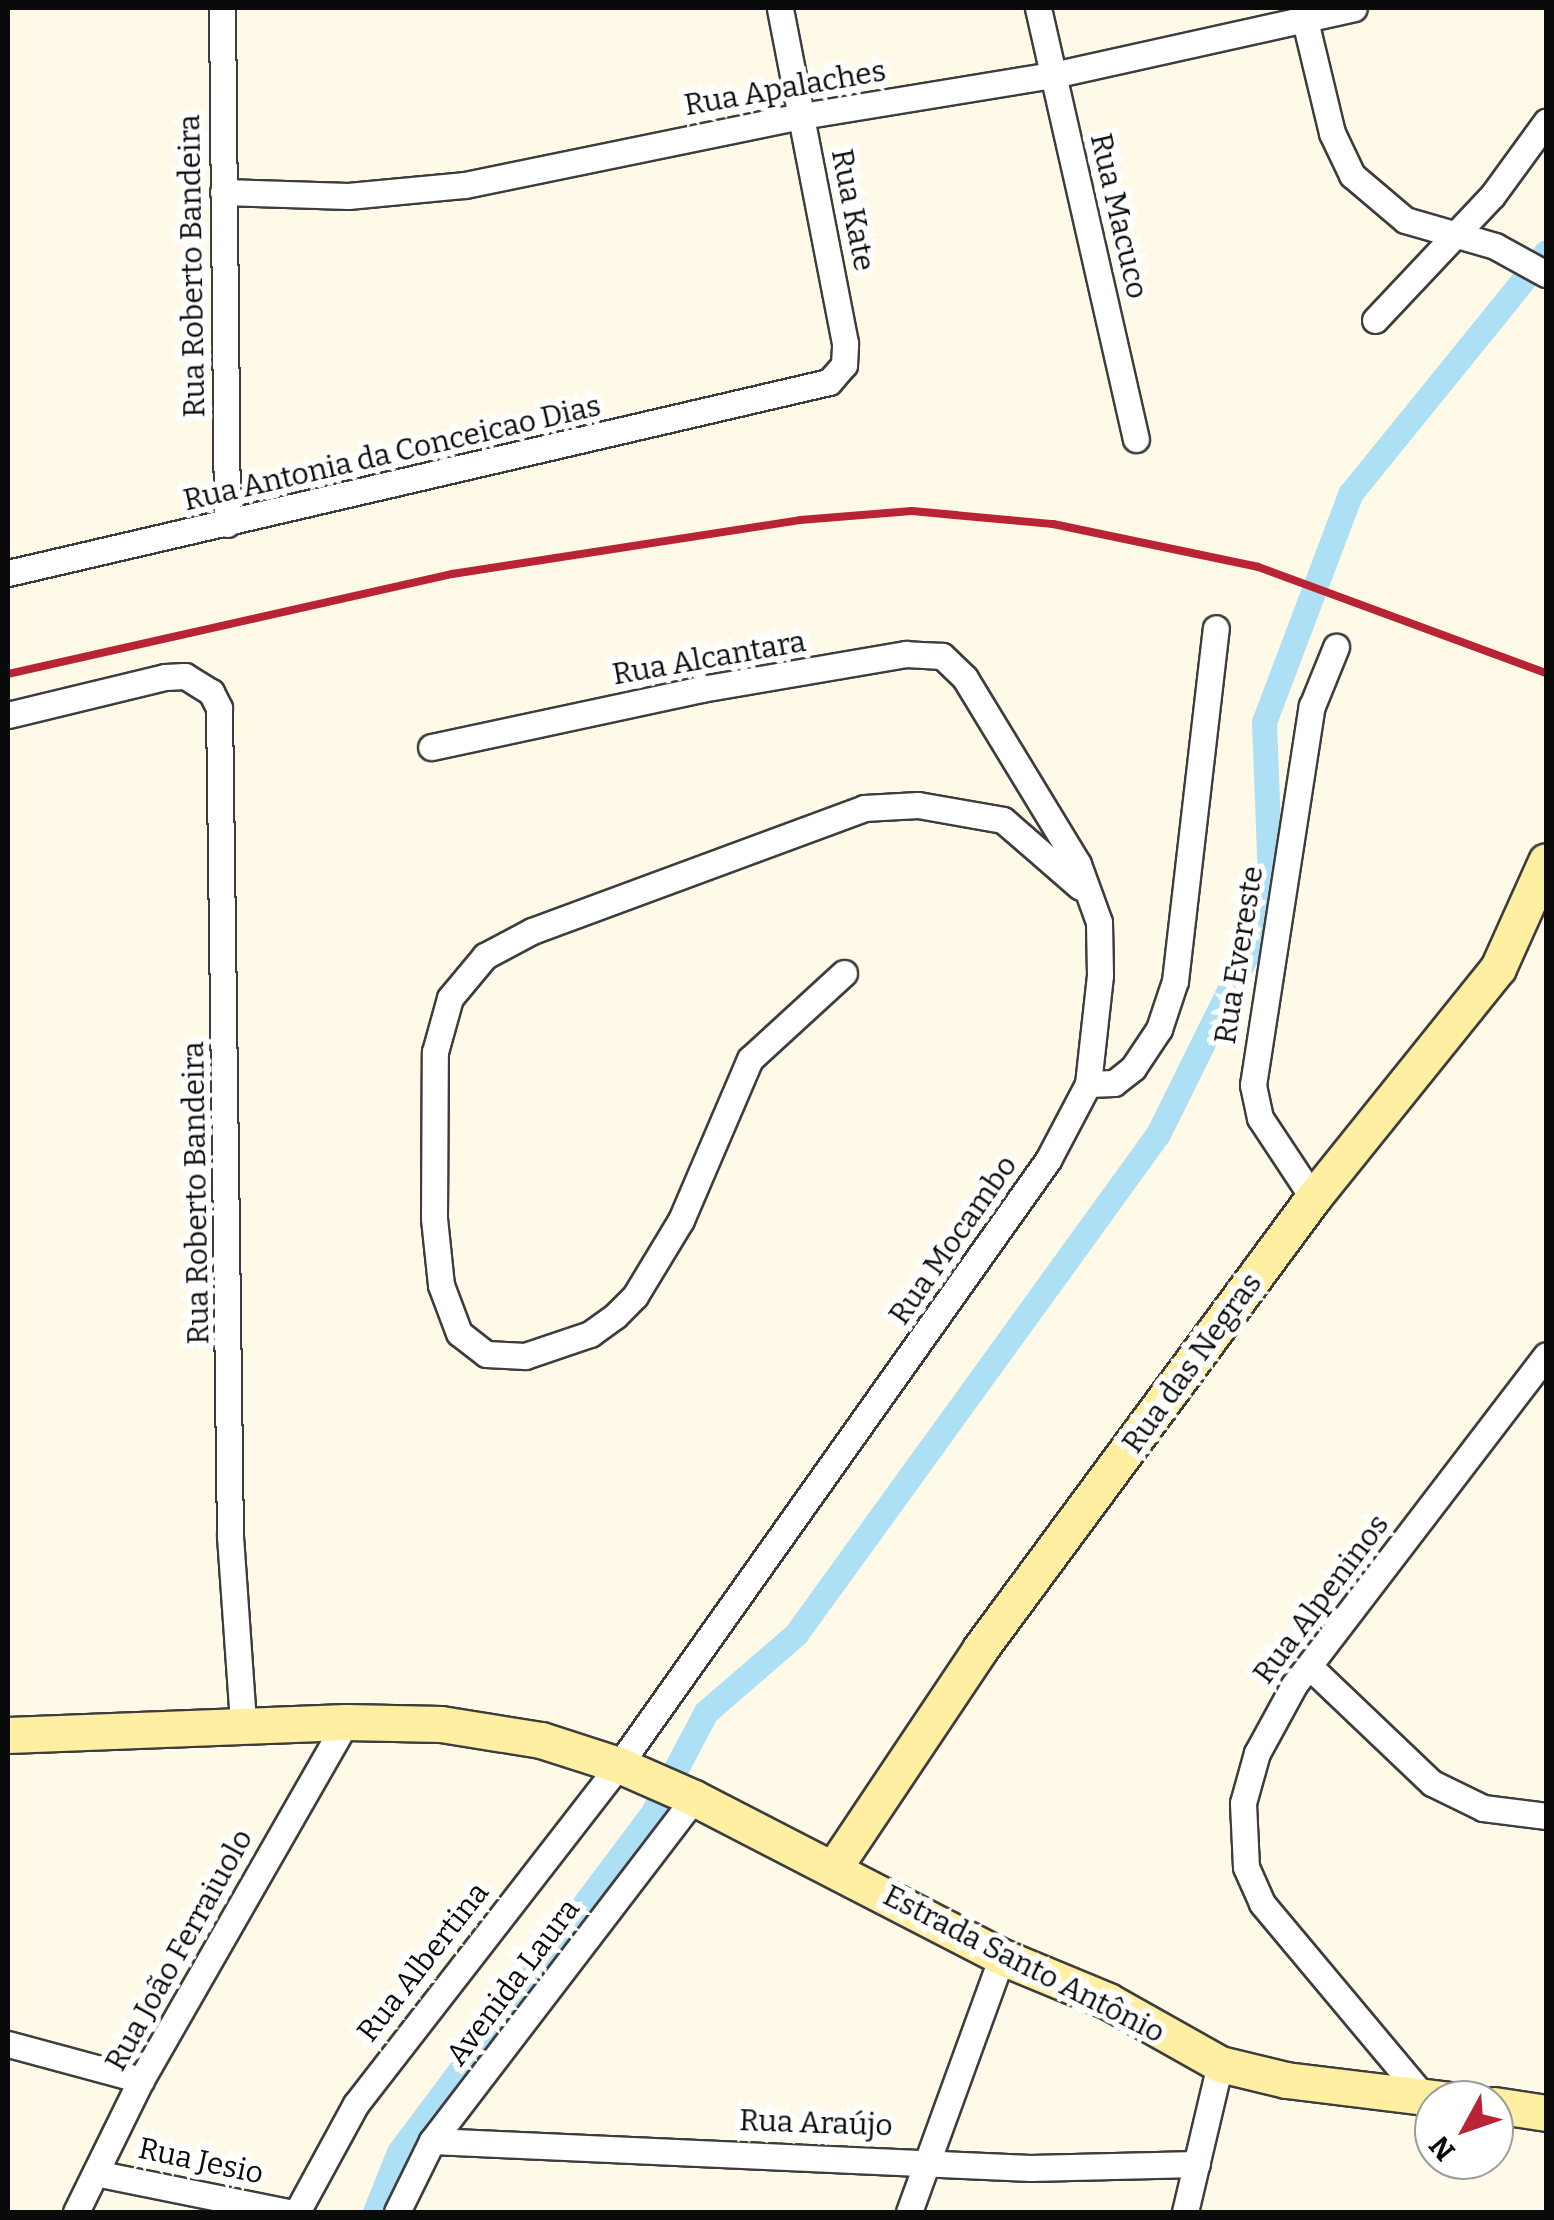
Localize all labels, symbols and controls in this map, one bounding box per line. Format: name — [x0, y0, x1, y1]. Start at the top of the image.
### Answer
street label: Rua Apalaches — [681, 53, 889, 123]
street label: Rua Roberto Bandeira — [171, 114, 213, 418]
street label: Rua Macuco — [1083, 130, 1155, 302]
street label: Rua Kate — [824, 146, 882, 274]
street label: Rua Antonia da Conceicao Dias — [180, 387, 604, 519]
street label: Rua Alcantara — [610, 623, 808, 693]
street label: Rua Evereste — [1207, 863, 1271, 1047]
street label: Rua Roberto Bandeira — [175, 1041, 217, 1345]
street label: Rua Mocambo — [881, 1148, 1025, 1332]
street label: Rua das Negras — [1115, 1266, 1269, 1460]
street label: Rua Alpeninos — [1246, 1507, 1396, 1691]
street label: Rua João Ferraiuolo — [98, 1823, 260, 2077]
street label: Rua Albertina — [350, 1875, 496, 2049]
street label: Estrada Santo Antônio — [877, 1877, 1171, 2051]
street label: Avenida Laura — [439, 1892, 587, 2072]
north arrow — [1414, 2080, 1514, 2180]
street label: Rua Araújo — [739, 2102, 893, 2144]
text: N — [1423, 2129, 1462, 2167]
street label: Rua Jesio — [135, 2130, 267, 2192]

